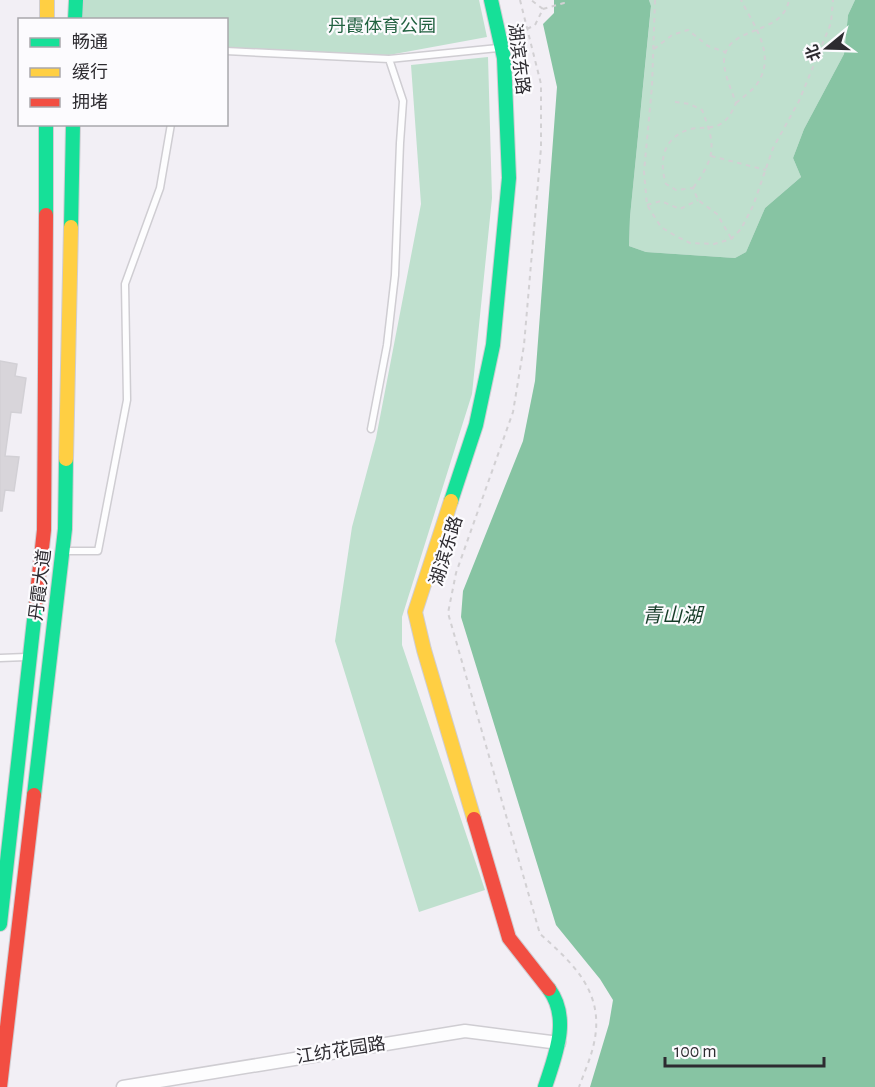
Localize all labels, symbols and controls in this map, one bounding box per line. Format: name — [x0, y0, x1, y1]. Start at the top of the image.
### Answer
park label: 丹霞体育公园 — [328, 16, 436, 36]
legend — [18, 18, 228, 126]
north arrow — [797, 18, 857, 78]
street label: 湖滨东路 — [505, 22, 533, 96]
text: 畅通 — [72, 32, 108, 52]
text: 北 — [803, 42, 824, 63]
text: 缓行 — [72, 62, 108, 82]
text: 拥堵 — [72, 92, 108, 112]
street label: 湖滨东路 — [426, 513, 466, 588]
street label: 丹霞大道 — [26, 548, 54, 622]
water label: 青山湖 — [642, 605, 705, 626]
scale bar — [665, 1030, 824, 1068]
street label: 江纺花园路 — [295, 1033, 387, 1067]
text: 100 m — [674, 1043, 717, 1061]

